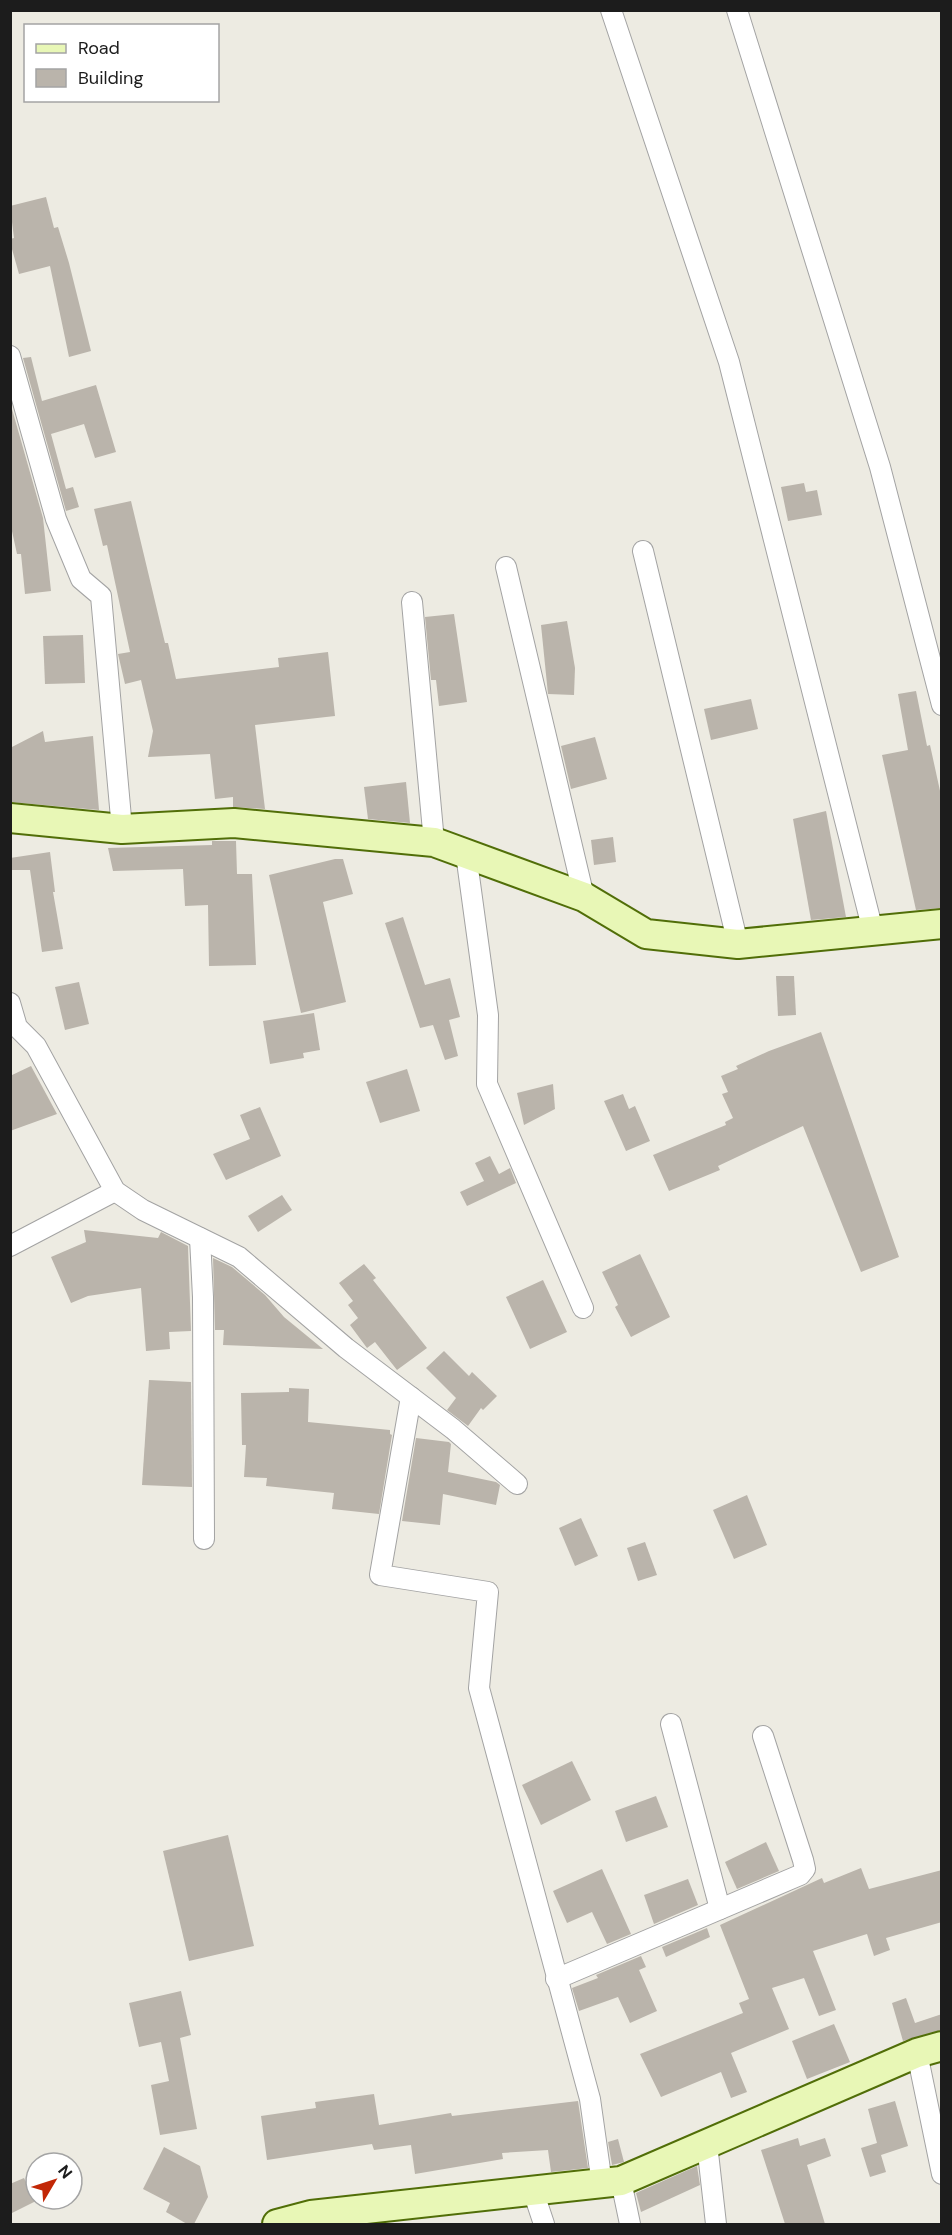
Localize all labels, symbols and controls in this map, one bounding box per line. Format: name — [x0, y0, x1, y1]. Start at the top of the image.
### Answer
legend — [24, 24, 219, 102]
text: Road — [78, 36, 120, 60]
text: Building — [78, 66, 143, 90]
north arrow — [24, 2151, 84, 2211]
text: N — [53, 2161, 77, 2183]

